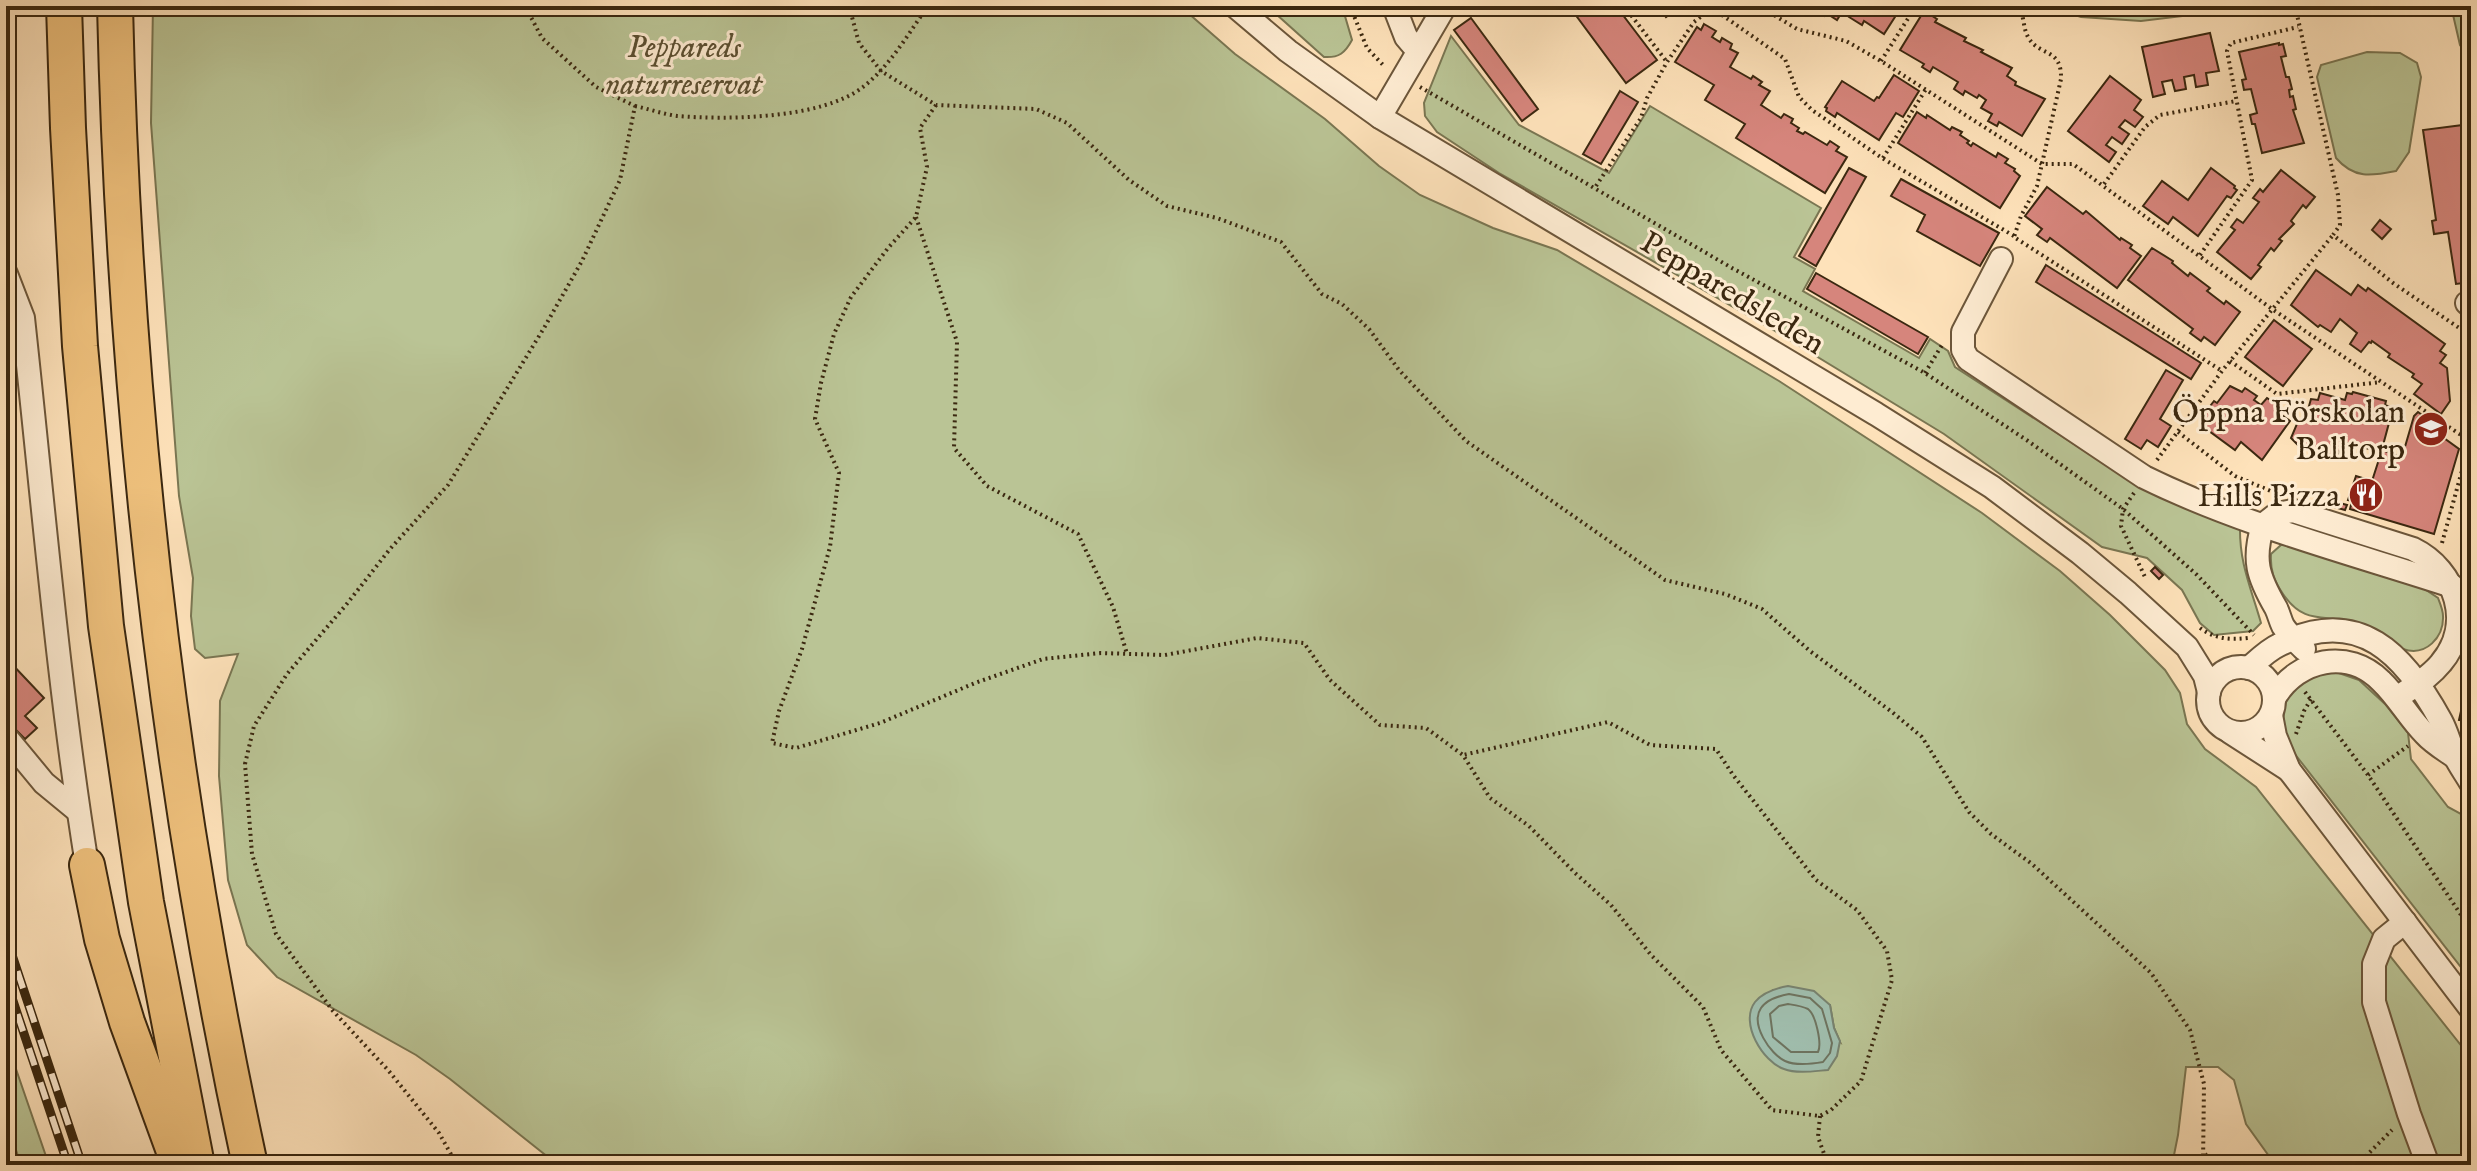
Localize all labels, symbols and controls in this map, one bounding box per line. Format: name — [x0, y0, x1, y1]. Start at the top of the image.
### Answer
park label: Peppareds naturreservat — [606, 28, 764, 106]
street label: Pepparedsleden — [1632, 223, 1831, 365]
place label: Öppna Förskolan Balltorp — [2172, 393, 2405, 471]
school or university icon: Öppna Förskolan Balltorp — [2412, 410, 2450, 448]
restaurant icon: Hills Pizza — [2347, 476, 2385, 514]
place label: Hills Pizza — [2198, 477, 2340, 518]

